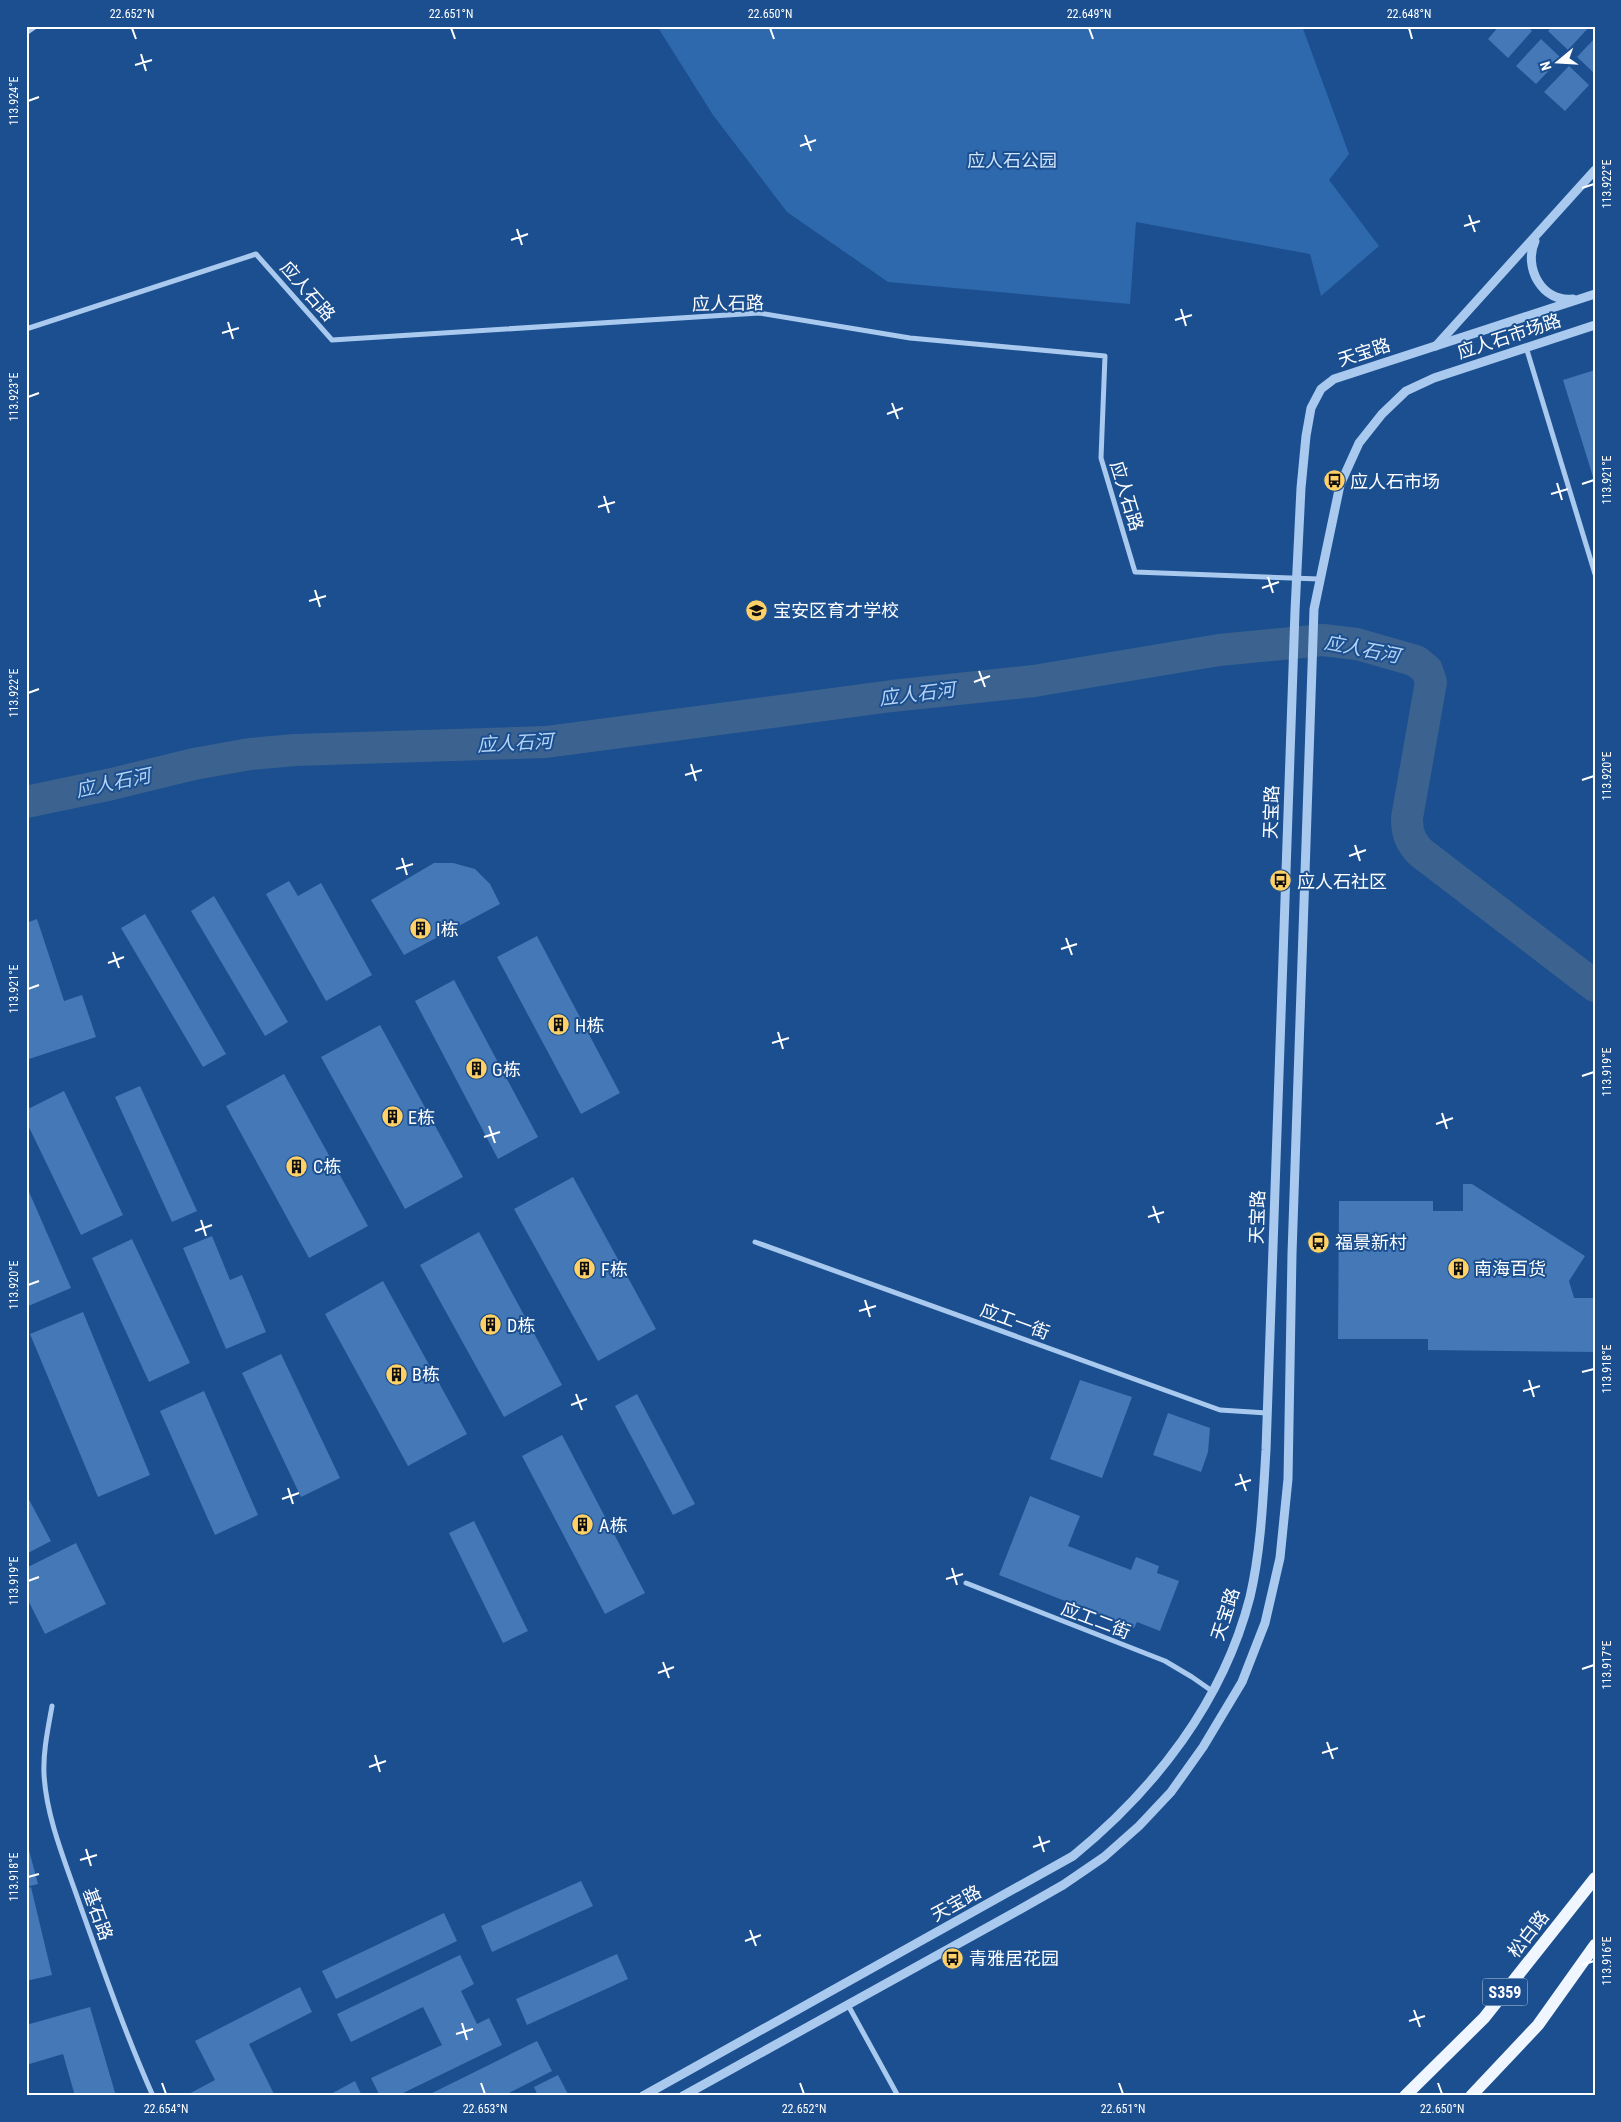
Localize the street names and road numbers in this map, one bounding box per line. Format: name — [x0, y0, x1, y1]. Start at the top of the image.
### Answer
street label: 应人石路 — [276, 257, 340, 325]
street label: 应人石路 — [692, 292, 764, 314]
street label: 应人石市场路 — [1454, 309, 1564, 363]
street label: 天宝路 — [1335, 334, 1393, 370]
street label: 应人石路 — [1106, 459, 1148, 533]
street label: 天宝路 — [1260, 785, 1282, 839]
street label: 天宝路 — [1246, 1190, 1268, 1244]
street label: 应工一街 — [978, 1299, 1052, 1343]
street label: 天宝路 — [1207, 1585, 1243, 1643]
street label: 应工二街 — [1059, 1597, 1133, 1643]
street label: 天宝路 — [927, 1881, 985, 1925]
street label: 基石路 — [79, 1885, 117, 1943]
street label: 松白路 — [1503, 1906, 1553, 1962]
road number: S359 — [1482, 1978, 1528, 2005]

